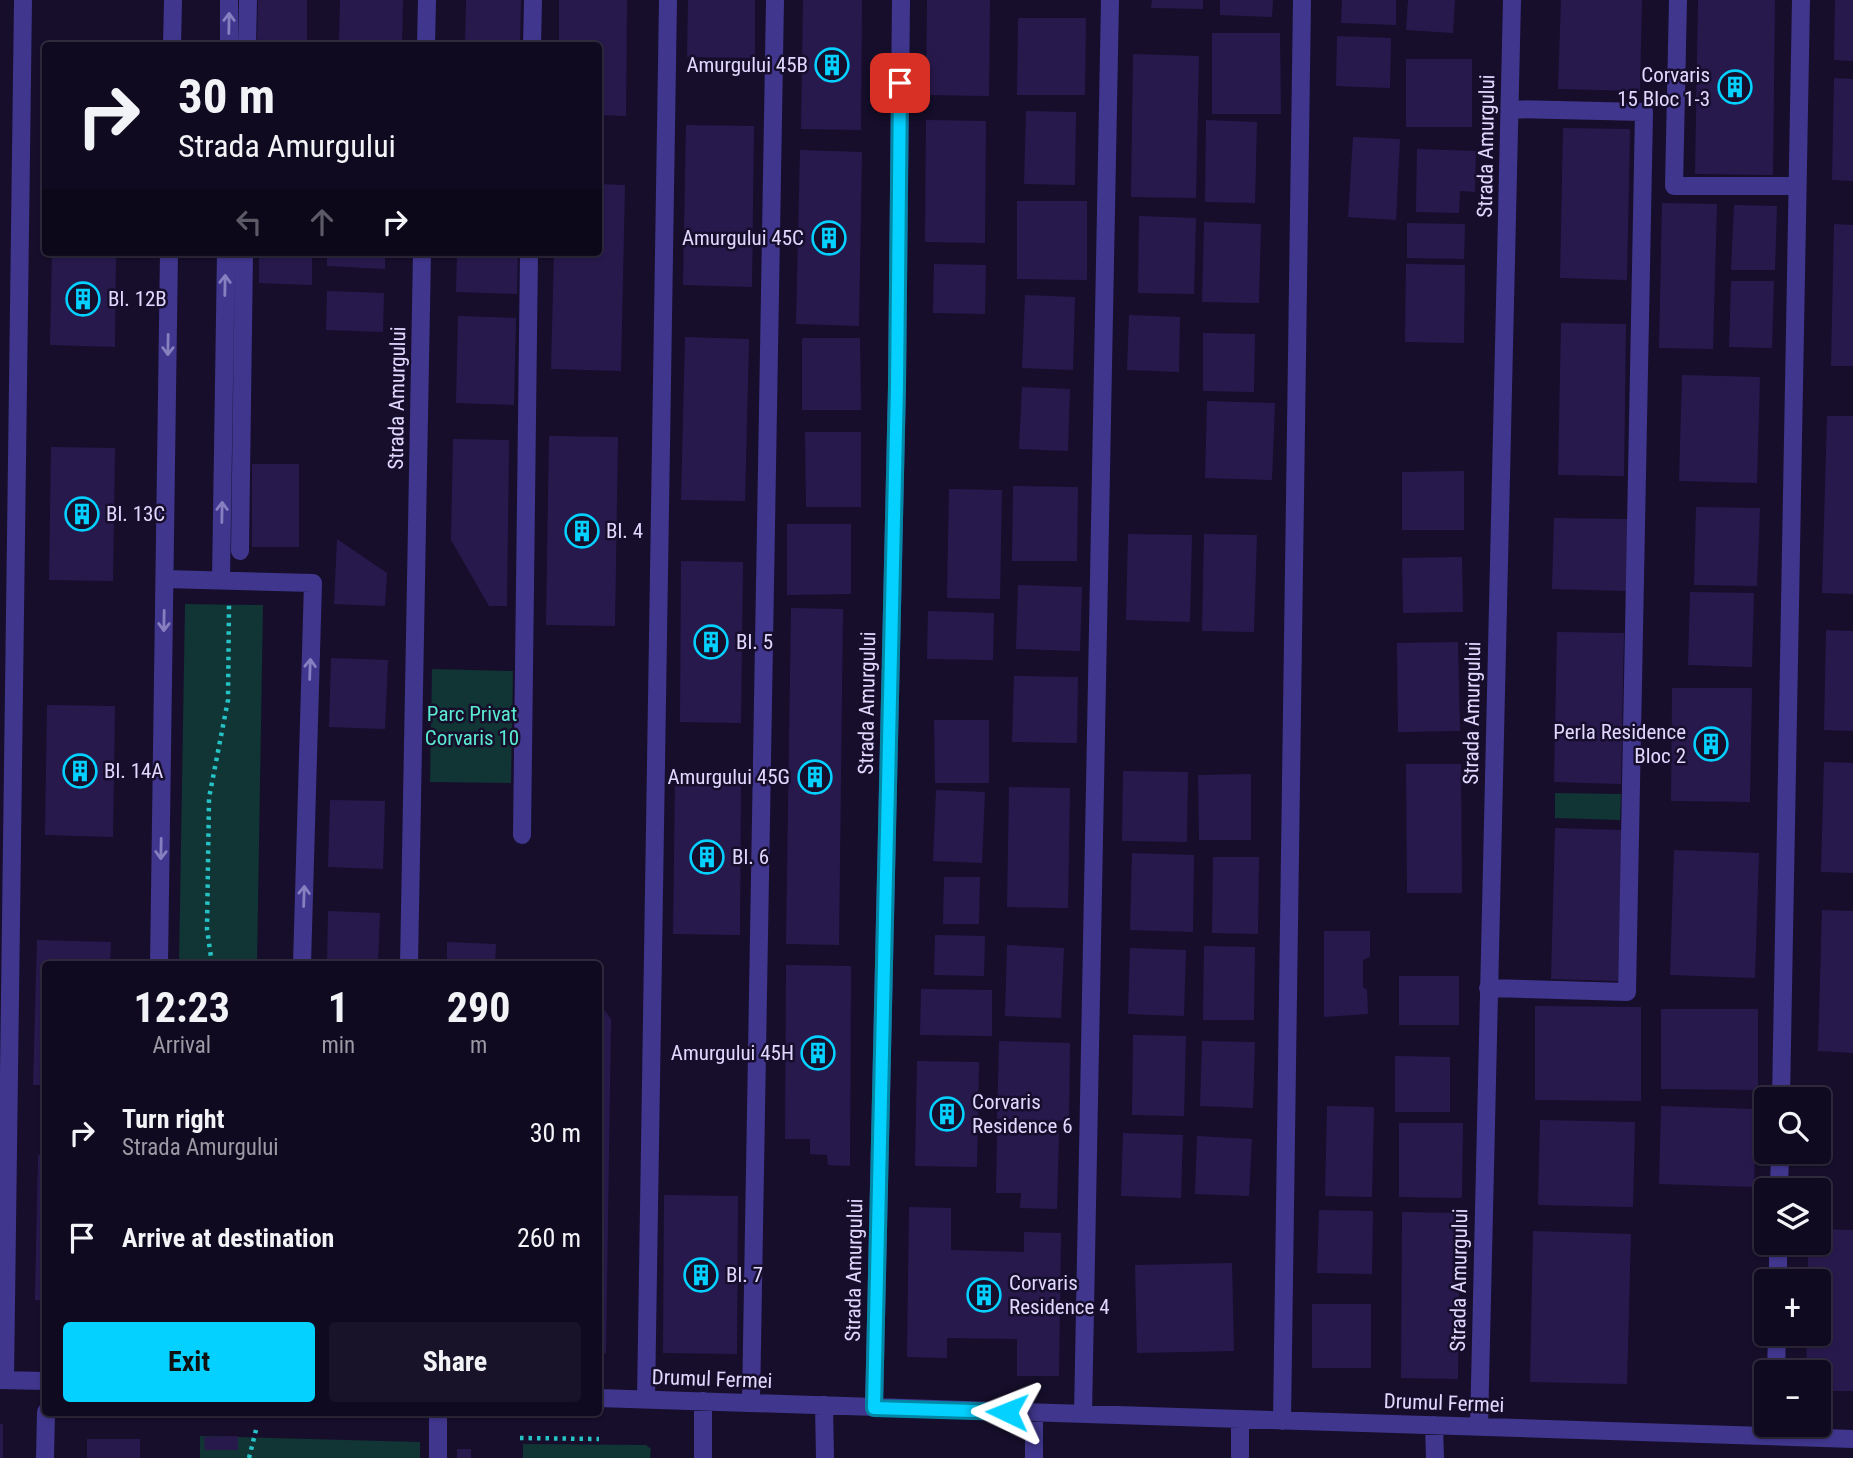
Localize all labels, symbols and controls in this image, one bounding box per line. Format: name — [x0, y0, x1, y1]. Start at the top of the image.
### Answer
one-way arrow — [222, 12, 236, 35]
building icon: Amurgului 45B — [813, 46, 851, 84]
place label: Amurgului 45B — [686, 53, 808, 77]
pin — [870, 53, 930, 113]
place label: Corvaris 15 Bloc 1-3 — [1617, 63, 1710, 111]
icon: arrive — [881, 64, 919, 102]
text: 30 m — [178, 68, 275, 125]
building icon: Corvaris 15 Bloc 1-3 — [1716, 68, 1754, 106]
icon: right — [63, 70, 154, 161]
street label: Strada Amurgului — [1473, 74, 1499, 218]
text: Strada Amurgului — [178, 127, 396, 165]
icon: left — [230, 203, 268, 241]
icon: ahead — [303, 203, 341, 241]
icon: right — [376, 203, 414, 241]
building icon: Amurgului 45C — [810, 219, 848, 257]
place label: Amurgului 45C — [682, 226, 804, 250]
one-way arrow — [219, 273, 232, 296]
building icon: Bl. 12B — [64, 280, 102, 318]
place label: Bl. 12B — [108, 287, 167, 311]
street label: Strada Amurgului — [384, 326, 410, 470]
one-way arrow — [161, 333, 175, 356]
building icon: Bl. 13C — [63, 495, 101, 533]
one-way arrow — [215, 501, 229, 524]
place label: Bl. 13C — [106, 502, 165, 526]
building icon: Bl. 4 — [563, 512, 601, 550]
place label: Bl. 4 — [606, 519, 643, 543]
one-way arrow — [157, 609, 171, 632]
building icon: Bl. 5 — [692, 623, 730, 661]
place label: Bl. 5 — [736, 630, 773, 654]
street label: Strada Amurgului — [854, 631, 880, 775]
street label: Strada Amurgului — [1459, 641, 1485, 785]
one-way arrow — [304, 657, 317, 680]
park label: Parc Privat Corvaris 10 — [425, 702, 519, 750]
place label: Perla Residence Bloc 2 — [1553, 720, 1686, 768]
building icon: Perla Residence Bloc 2 — [1692, 725, 1730, 763]
building icon: Bl. 14A — [61, 752, 99, 790]
building icon: Amurgului 45G — [796, 758, 834, 796]
place label: Bl. 14A — [104, 759, 163, 783]
place label: Amurgului 45G — [667, 765, 790, 789]
one-way arrow — [154, 837, 167, 860]
building icon: Bl. 6 — [688, 838, 726, 876]
place label: Bl. 6 — [732, 845, 769, 869]
one-way arrow — [297, 885, 310, 908]
text: 12:23 — [134, 983, 230, 1032]
text: 1 — [328, 983, 349, 1032]
text: 290 — [447, 983, 510, 1032]
text: Arrival — [152, 1032, 211, 1059]
text: min — [321, 1032, 355, 1059]
text: m — [470, 1032, 487, 1059]
building icon: Amurgului 45H — [799, 1034, 837, 1072]
place label: Amurgului 45H — [671, 1041, 794, 1065]
map controls — [1754, 1087, 1831, 1437]
button: search — [1754, 1087, 1831, 1164]
place label: Corvaris Residence 6 — [972, 1090, 1073, 1138]
building icon: Corvaris Residence 6 — [928, 1095, 966, 1133]
text: Turn right — [122, 1104, 224, 1134]
icon: right — [63, 1114, 101, 1152]
text: 30 m — [530, 1118, 581, 1148]
text: Strada Amurgului — [122, 1134, 279, 1161]
button: layers — [1754, 1178, 1831, 1255]
street label: Strada Amurgului — [841, 1198, 867, 1342]
street label: Strada Amurgului — [1446, 1208, 1472, 1352]
icon: arrive — [63, 1219, 101, 1257]
text: Arrive at destination — [122, 1223, 334, 1253]
text: 260 m — [517, 1223, 581, 1253]
building icon: Bl. 7 — [682, 1256, 720, 1294]
place label: Bl. 7 — [726, 1263, 763, 1287]
button: + — [1754, 1269, 1831, 1346]
place label: Corvaris Residence 4 — [1009, 1271, 1110, 1319]
building icon: Corvaris Residence 4 — [965, 1276, 1003, 1314]
button: Exit — [63, 1322, 315, 1402]
button: Share — [329, 1322, 581, 1402]
button: − — [1754, 1360, 1831, 1437]
street label: Drumul Fermei — [651, 1365, 773, 1393]
position arrow — [970, 1375, 1044, 1449]
street label: Drumul Fermei — [1383, 1389, 1505, 1417]

